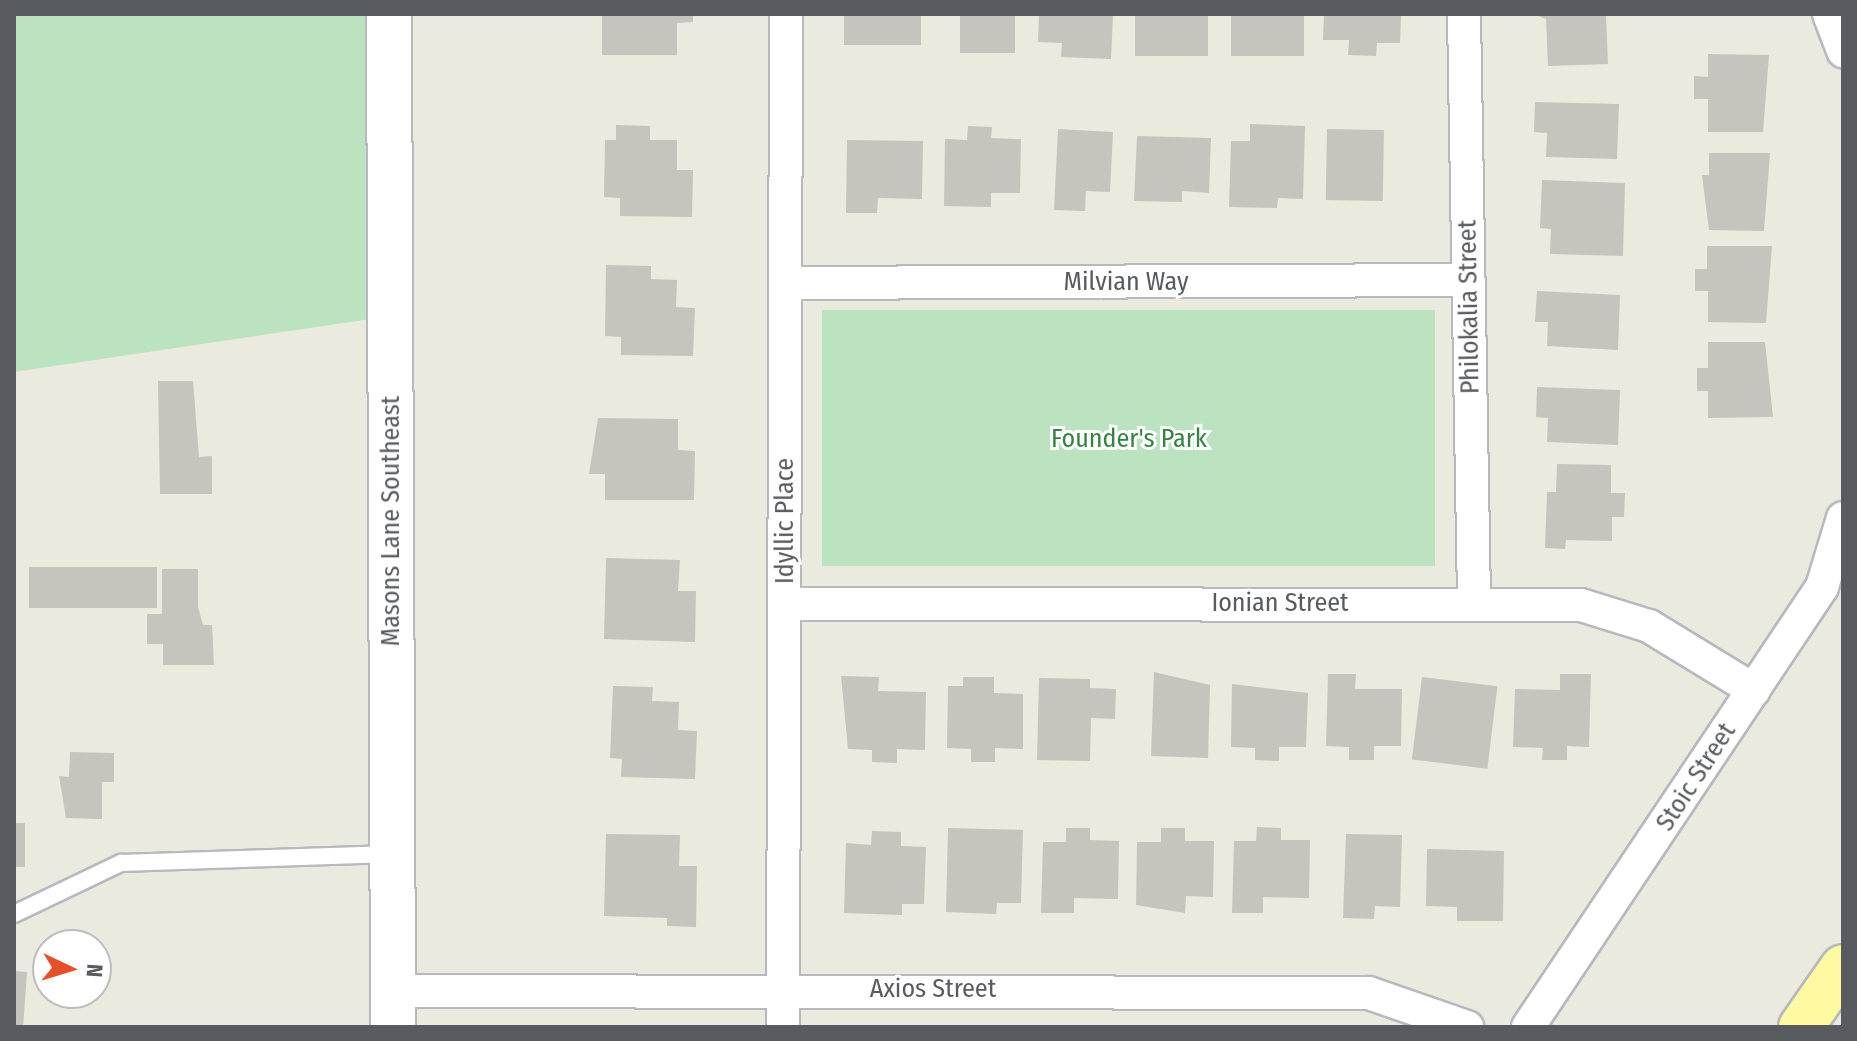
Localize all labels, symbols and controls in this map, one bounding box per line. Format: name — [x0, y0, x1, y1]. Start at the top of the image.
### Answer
street label: Philokalia Street — [1452, 220, 1486, 394]
street label: Milvian Way — [1064, 266, 1188, 298]
street label: Masons Lane Southeast — [375, 396, 407, 646]
park label: Founder's Park — [1051, 423, 1207, 455]
street label: Idyllic Place — [769, 458, 801, 584]
street label: Ionian Street — [1211, 587, 1349, 619]
street label: Stoic Street — [1650, 717, 1742, 837]
north arrow — [32, 929, 112, 1009]
text: N — [81, 963, 108, 978]
street label: Axios Street — [870, 973, 996, 1005]

